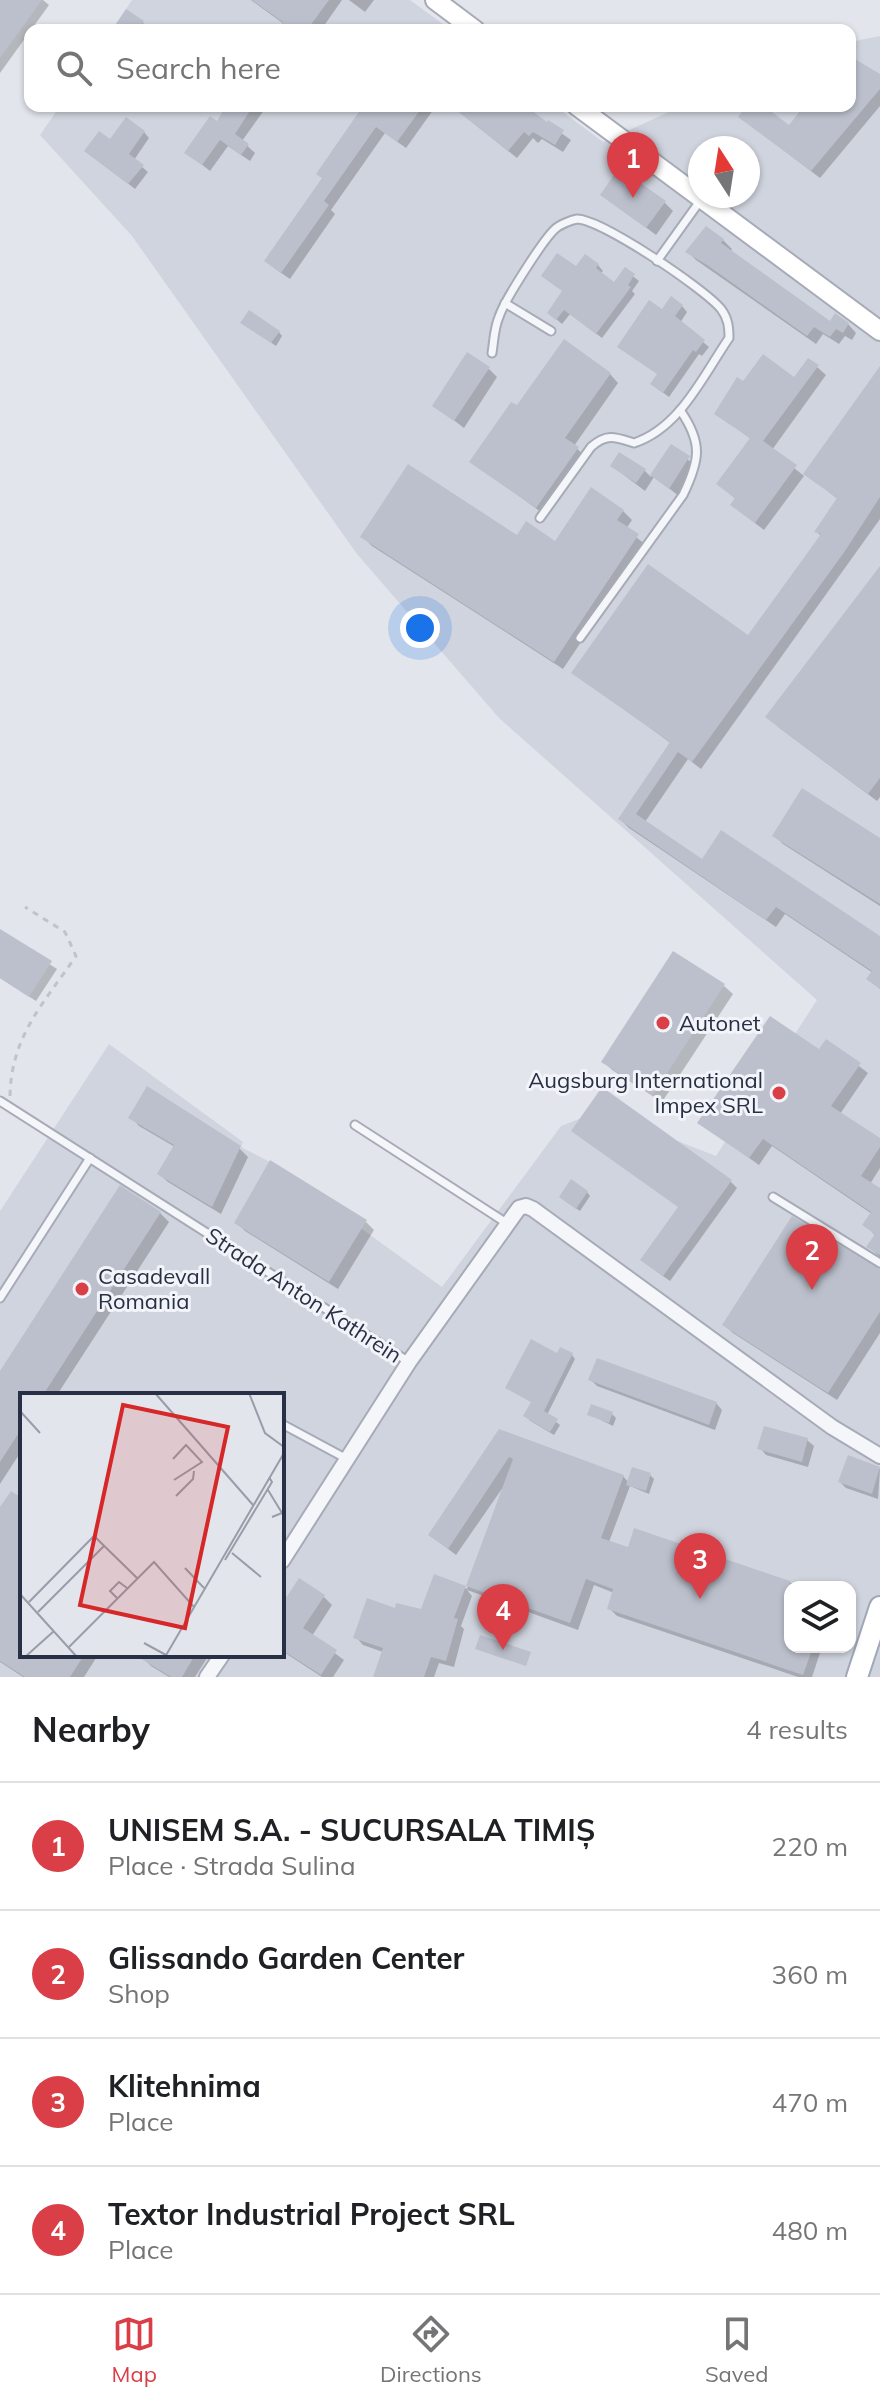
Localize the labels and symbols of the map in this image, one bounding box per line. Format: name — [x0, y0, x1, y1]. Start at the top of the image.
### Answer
pin: 1 — [607, 132, 659, 198]
north arrow — [688, 136, 760, 208]
your location — [400, 608, 440, 648]
place label: Autonet — [679, 1009, 761, 1037]
marker: Autonet — [654, 1014, 672, 1032]
place label: Augsburg International Impex SRL — [528, 1066, 763, 1119]
marker: Augsburg International Impex SRL — [770, 1084, 788, 1102]
street label: Strada Anton Kathrein — [201, 1221, 407, 1369]
pin: 2 — [786, 1224, 838, 1290]
place label: Casadevall Romania — [98, 1262, 210, 1315]
marker: Casadevall Romania — [73, 1280, 91, 1298]
inset map — [20, 1393, 284, 1657]
pin: 3 — [674, 1533, 726, 1599]
pin: 4 — [477, 1584, 529, 1650]

